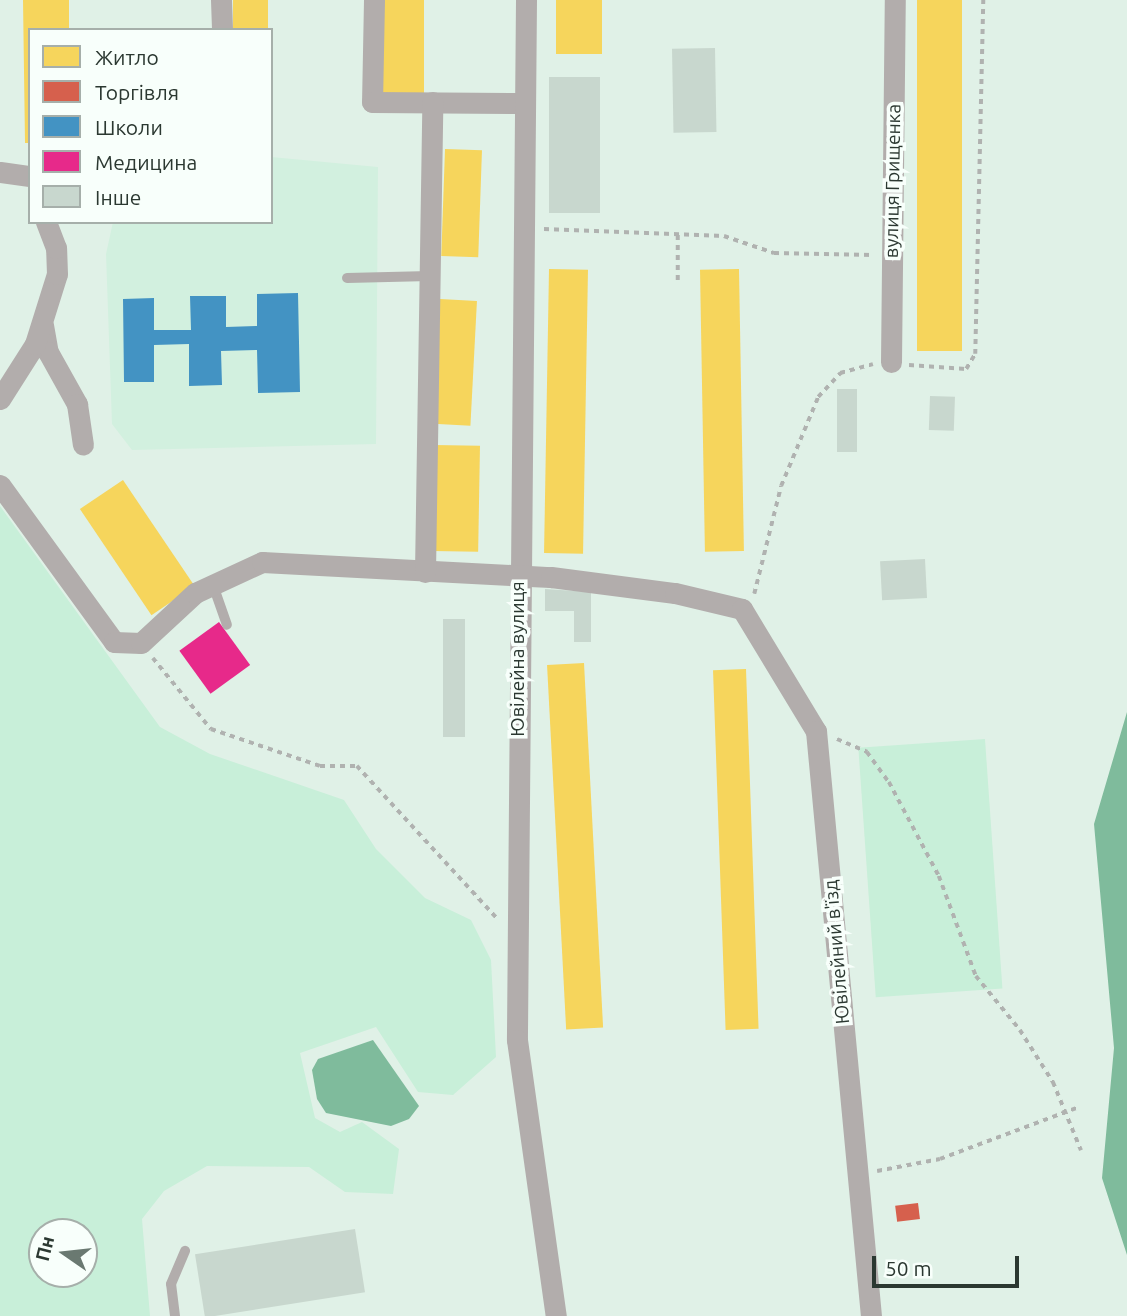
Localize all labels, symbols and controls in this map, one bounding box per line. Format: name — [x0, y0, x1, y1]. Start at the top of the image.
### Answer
legend — [28, 28, 273, 224]
text: Житло — [95, 45, 159, 69]
text: Торгівля — [95, 80, 179, 104]
street label: вулиця Грищенка — [880, 104, 906, 258]
text: Школи — [95, 115, 163, 139]
text: Медицина — [95, 150, 197, 174]
text: Інше — [95, 185, 141, 209]
street label: Ювілейна вулиця — [507, 581, 529, 737]
street label: Ювілейний в'їзд — [819, 879, 855, 1025]
north arrow — [28, 1218, 98, 1288]
text: Пн — [31, 1234, 58, 1263]
scale bar — [875, 1242, 1022, 1286]
text: 50 m — [885, 1256, 932, 1280]

